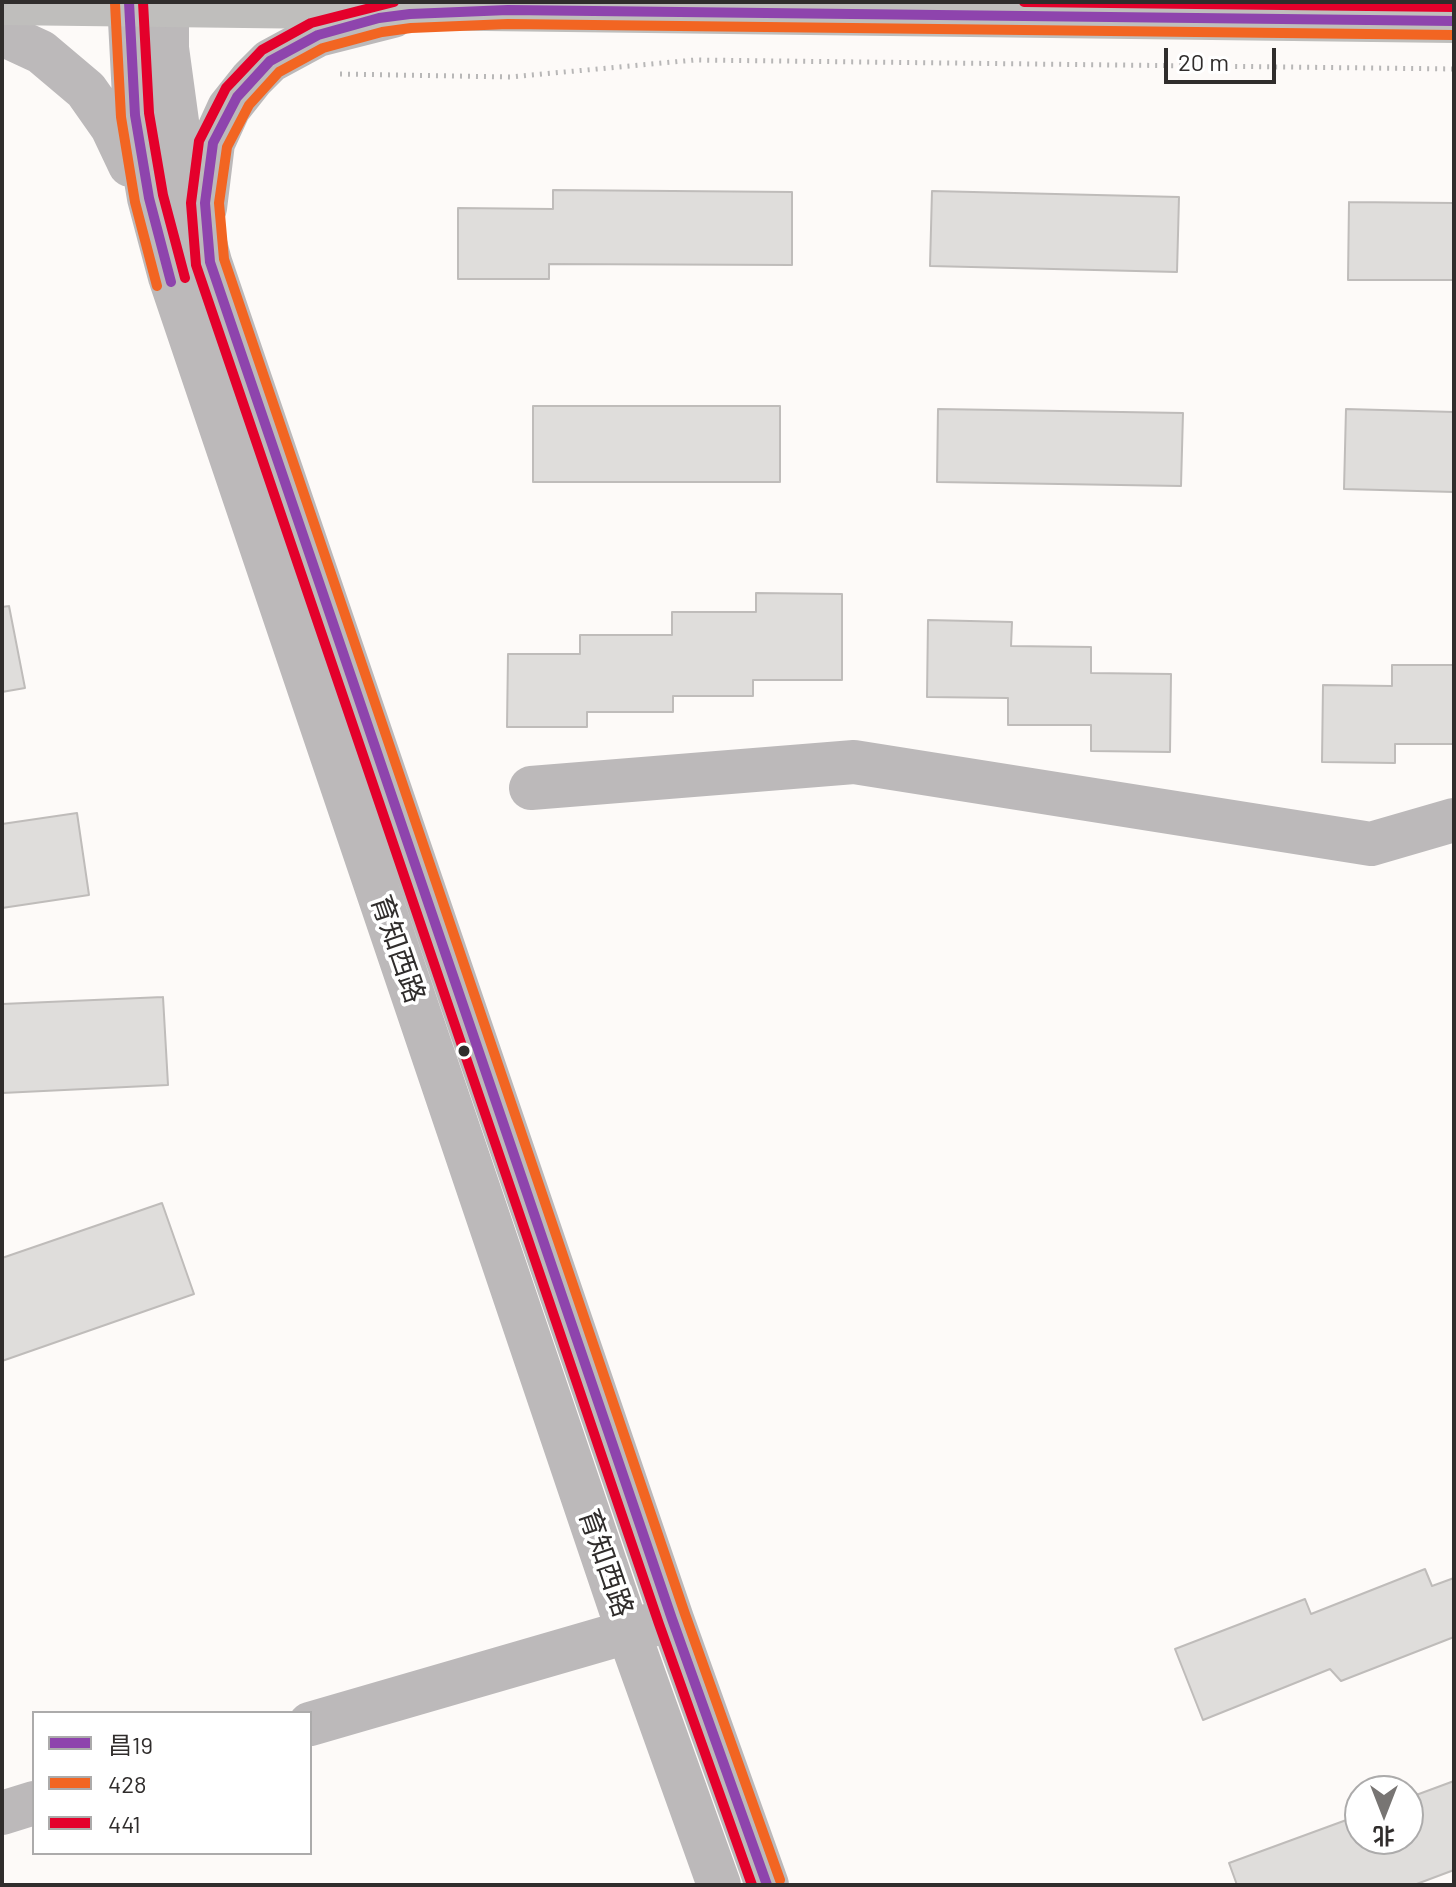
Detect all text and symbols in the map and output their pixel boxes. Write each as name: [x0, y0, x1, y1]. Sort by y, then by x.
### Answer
scale bar: [1168, 32, 1280, 82]
text: 20 m: [1178, 47, 1229, 76]
street label: 育知西路: [364, 891, 432, 1007]
unlabelled marker: [456, 1043, 472, 1059]
street label: 育知西路: [572, 1505, 640, 1621]
legend: [32, 1711, 312, 1855]
text: 昌19: [108, 1730, 153, 1759]
text: 428: [108, 1769, 147, 1798]
north arrow: [1344, 1775, 1424, 1855]
text: 441: [108, 1809, 141, 1838]
text: 北: [1373, 1824, 1395, 1850]

